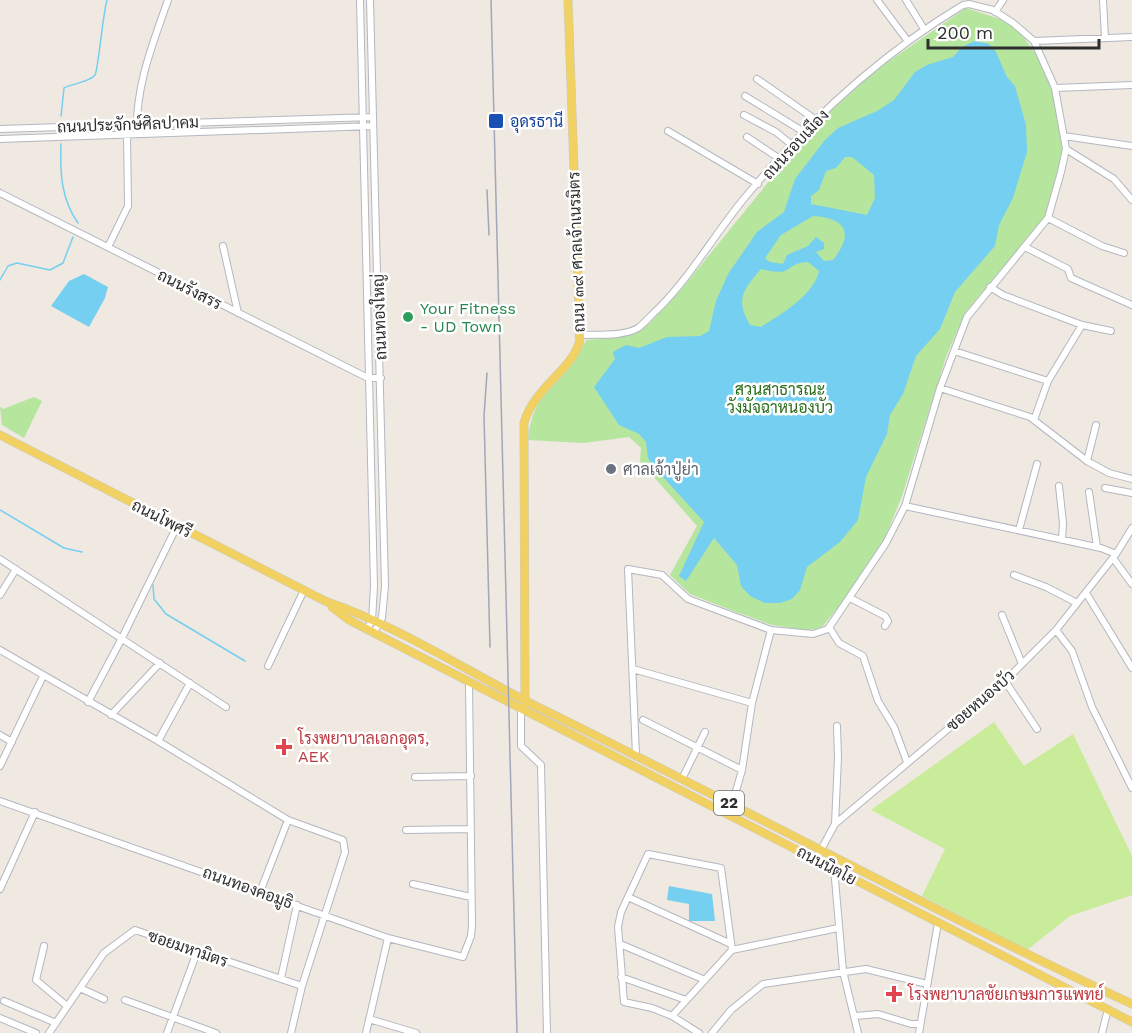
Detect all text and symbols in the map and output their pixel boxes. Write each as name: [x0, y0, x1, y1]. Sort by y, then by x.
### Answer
scale bar: [928, 12, 1099, 50]
text: 200 m: [937, 22, 993, 43]
street label: ถนนรอบเมือง: [757, 105, 833, 183]
street label: ถนนประจักษ์ศิลปาคม: [57, 110, 199, 136]
place label: อุดรธานี: [510, 110, 563, 133]
marker: อุดรธานี: [487, 112, 505, 130]
street label: ถนน ๓๙ ศาลเจ้าเนรมิตร: [563, 171, 589, 333]
street label: ถนนรังสรร: [155, 264, 226, 314]
street label: ถนนทองใหญ่: [366, 273, 391, 361]
place label: Your Fitness - UD Town: [420, 299, 516, 336]
marker: Your Fitness - UD Town: [401, 310, 415, 324]
park label: สวนสาธารณะ วังมัจฉาหนองบัว: [727, 380, 833, 417]
place label: ศาลเจ้าปู่ย่า: [623, 459, 699, 481]
marker: ศาลเจ้าปู่ย่า: [604, 462, 618, 476]
street label: ถนนโพศรี: [129, 494, 196, 542]
street label: ซอยหนองบัว: [942, 665, 1018, 735]
place label: โรงพยาบาลเอกอุดร, AEK: [297, 727, 429, 766]
marker: โรงพยาบาลเอกอุดร, AEK: [275, 738, 293, 756]
road number: 22: [714, 791, 744, 815]
street label: ถนนนิตโย: [794, 840, 861, 889]
street label: ถนนทองคอมูธิ: [200, 862, 296, 915]
street label: ซอยมหามิตร: [145, 926, 231, 971]
place label: โรงพยาบาลชัยเกษมการแพทย์: [907, 982, 1104, 1004]
marker: โรงพยาบาลชัยเกษมการแพทย์: [885, 985, 903, 1003]

